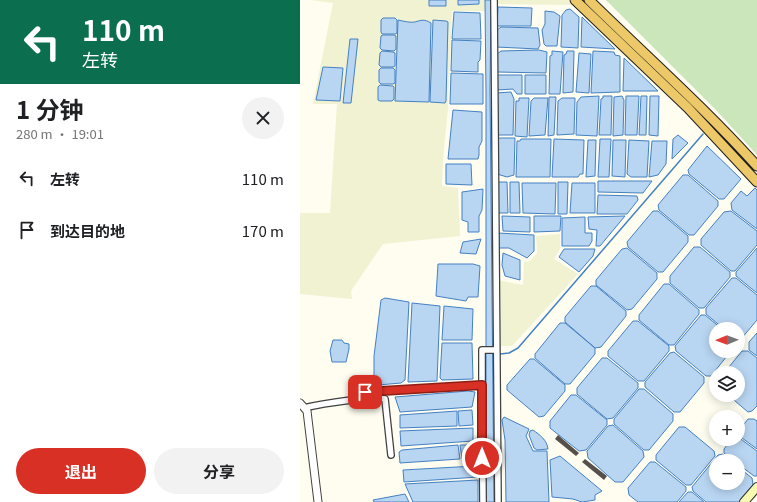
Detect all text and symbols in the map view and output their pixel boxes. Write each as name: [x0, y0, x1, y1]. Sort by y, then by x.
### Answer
text: 110 m: [82, 9, 165, 49]
icon: left: [16, 16, 68, 68]
text: 左转: [82, 46, 118, 72]
text: 1 分钟: [16, 91, 84, 126]
button: close: [242, 97, 284, 139]
text: 280 m · 19:01: [16, 124, 104, 143]
icon: left: [16, 167, 38, 189]
text: 左转: [50, 168, 80, 189]
text: 110 m: [242, 168, 284, 189]
icon: arrive: [16, 219, 38, 241]
text: 到达目的地: [50, 220, 125, 241]
text: 170 m: [242, 220, 284, 241]
north arrow: [709, 322, 745, 358]
map controls: [709, 322, 745, 490]
button: layers: [709, 366, 745, 402]
pin: [348, 375, 382, 409]
icon: arrive: [354, 381, 376, 403]
button: +: [709, 410, 745, 446]
position arrow: [461, 437, 503, 479]
button: 退出: [16, 448, 146, 494]
button: 分享: [154, 448, 284, 494]
button: −: [709, 454, 745, 490]

